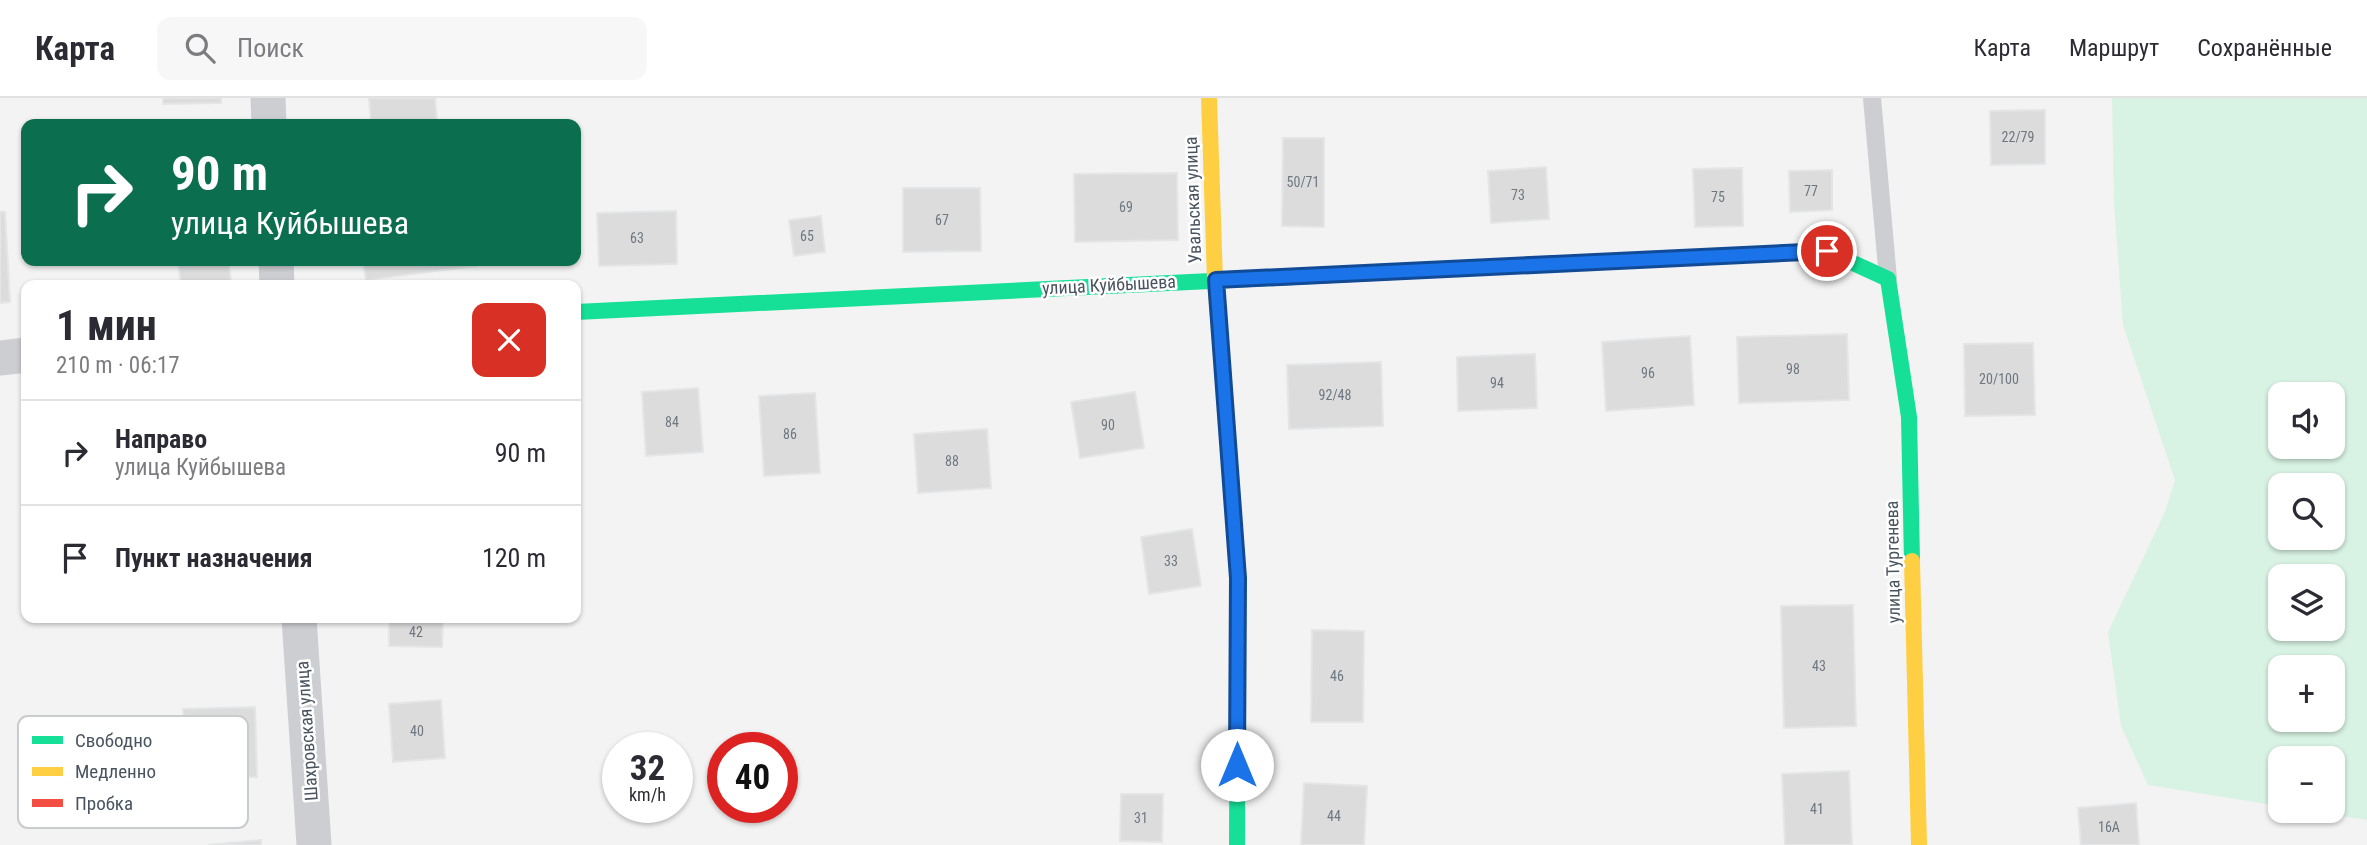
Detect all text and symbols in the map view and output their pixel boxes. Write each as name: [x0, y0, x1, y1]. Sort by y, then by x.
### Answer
search box: [157, 17, 647, 80]
text: Карта: [35, 29, 115, 68]
icon: search: [181, 29, 219, 67]
text: Поиск: [237, 33, 304, 63]
text: Карта: [1974, 34, 2031, 62]
text: Маршрут: [2069, 34, 2159, 62]
text: Сохранённые: [2197, 34, 2332, 62]
house number: 22/79: [2002, 129, 2034, 145]
street label: Увальская улица: [1180, 136, 1205, 264]
text: 90 m: [171, 145, 268, 202]
icon: right: [56, 147, 147, 238]
house number: 50/71: [1287, 174, 1319, 190]
house number: 77: [1804, 183, 1818, 199]
house number: 73: [1511, 187, 1525, 203]
house number: 75: [1711, 189, 1725, 205]
house number: 69: [1119, 199, 1133, 215]
text: улица Куйбышева: [171, 204, 409, 242]
house number: 67: [935, 212, 949, 228]
pin: [1797, 221, 1857, 281]
house number: 65: [800, 228, 814, 244]
house number: 63: [630, 230, 644, 246]
icon: arrive: [1808, 232, 1846, 270]
street label: улица Куйбышева: [1042, 271, 1176, 298]
text: 1 мин: [56, 301, 157, 350]
button: close: [472, 303, 546, 377]
text: 210 m · 06:17: [56, 352, 180, 379]
house number: 98: [1786, 361, 1800, 377]
house number: 96: [1641, 365, 1655, 381]
house number: 20/100: [1979, 371, 2019, 387]
house number: 94: [1490, 375, 1504, 391]
map controls: [2268, 382, 2345, 823]
button: sound: [2268, 382, 2345, 459]
house number: 92/48: [1319, 387, 1352, 403]
house number: 84: [665, 414, 679, 430]
house number: 90: [1101, 417, 1115, 433]
text: Направо: [115, 424, 207, 454]
house number: 86: [783, 426, 797, 442]
icon: right: [56, 434, 94, 472]
text: 90 m: [495, 438, 546, 468]
house number: 88: [945, 453, 959, 469]
text: улица Куйбышева: [115, 454, 286, 481]
button: search: [2268, 473, 2345, 550]
street label: улица Тургенева: [1881, 500, 1904, 624]
icon: arrive: [56, 539, 94, 577]
text: Пункт назначения: [115, 543, 313, 573]
text: 120 m: [482, 543, 546, 573]
house number: 33: [1164, 553, 1178, 569]
button: layers: [2268, 564, 2345, 641]
house number: 42: [409, 624, 423, 640]
button: +: [2268, 655, 2345, 732]
house number: 43: [1812, 658, 1826, 674]
street label: Шахровская улица: [291, 660, 322, 802]
house number: 46: [1330, 668, 1344, 684]
legend: [18, 716, 248, 828]
house number: 40: [410, 723, 424, 739]
position arrow: [1200, 728, 1274, 802]
text: Свободно: [75, 729, 152, 752]
speed limit sign: 40: [707, 732, 798, 823]
button: −: [2268, 746, 2345, 823]
text: 32: [630, 748, 665, 789]
text: Медленно: [75, 760, 156, 783]
text: km/h: [629, 784, 666, 805]
text: Пробка: [75, 792, 133, 815]
house number: 41: [1810, 801, 1824, 817]
house number: 44: [1327, 808, 1341, 824]
house number: 31: [1134, 810, 1148, 826]
house number: 16А: [2098, 819, 2120, 835]

